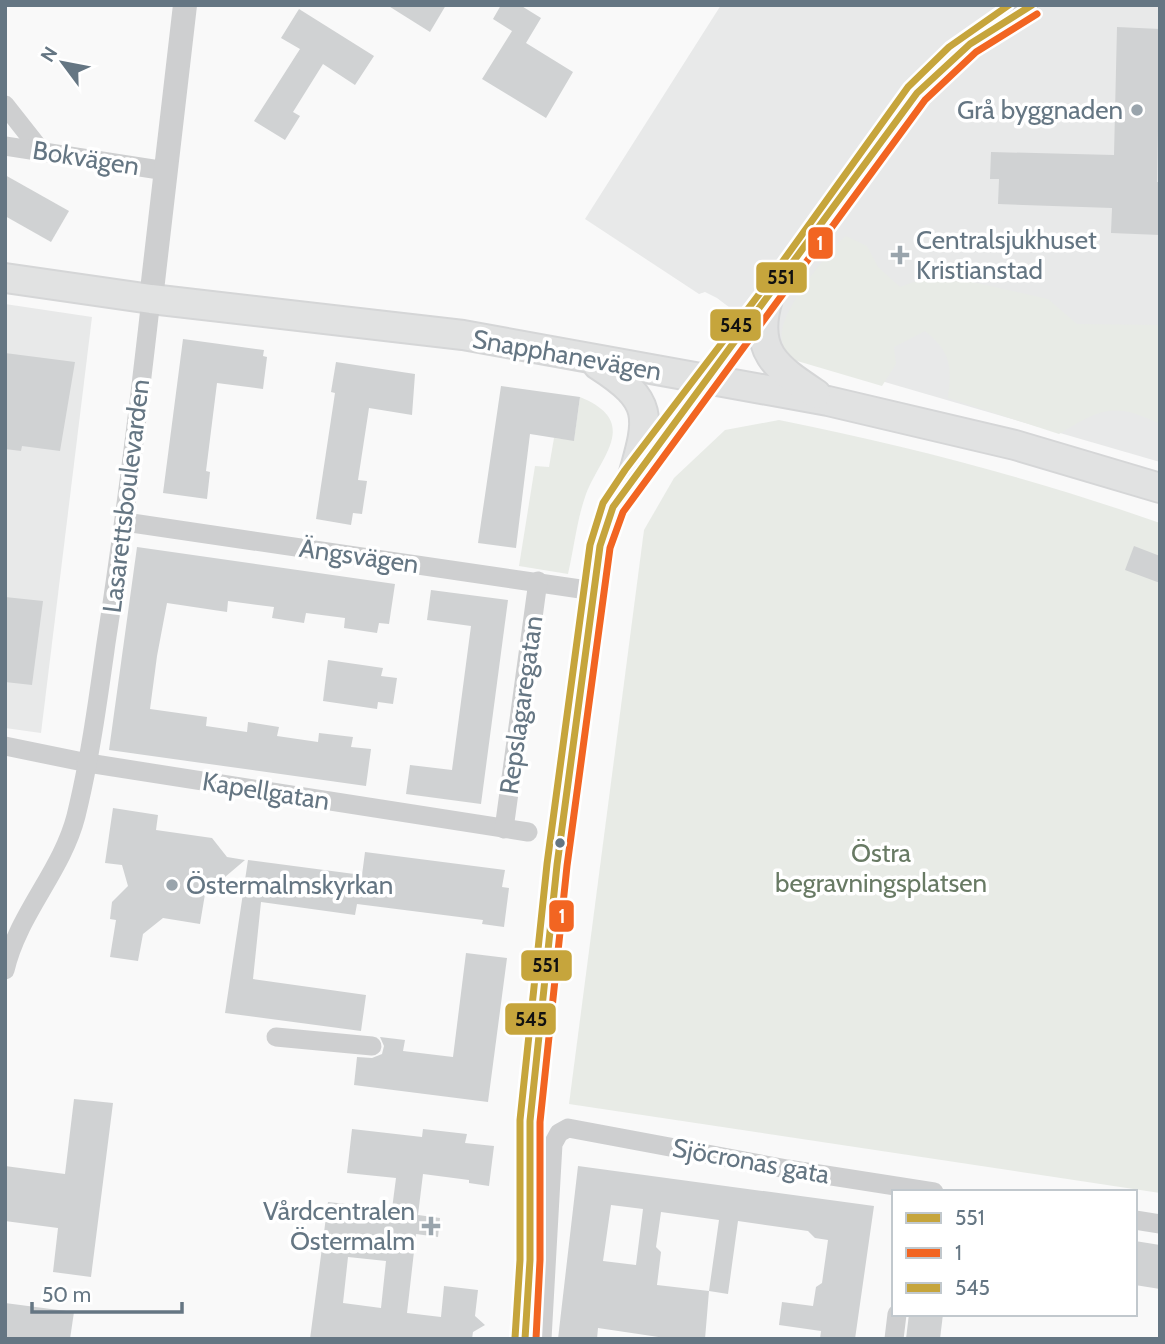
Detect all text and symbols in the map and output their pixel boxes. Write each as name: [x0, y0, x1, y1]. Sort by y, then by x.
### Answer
north arrow: [28, 28, 98, 98]
text: N: [36, 42, 62, 66]
place label: Grå byggnaden: [957, 94, 1123, 126]
marker: Grå byggnaden: [1129, 102, 1145, 118]
street label: Bokvägen: [30, 134, 142, 182]
place label: Centralsjukhuset Kristianstad: [916, 224, 1097, 286]
line badge: 1: [807, 226, 834, 260]
text: 1: [816, 232, 824, 255]
marker: Centralsjukhuset Kristianstad: [890, 245, 910, 265]
line badge: 551: [755, 261, 808, 294]
text: 551: [767, 266, 795, 289]
line badge: 545: [709, 308, 762, 342]
text: 545: [720, 314, 752, 337]
street label: Snapphanevägen: [470, 323, 664, 387]
street label: Lasarettsboulevarden: [96, 377, 156, 615]
street label: Ängsvägen: [297, 532, 421, 580]
street label: Repslagaregatan: [493, 614, 549, 796]
street label: Kapellgatan: [200, 765, 332, 817]
unlabelled marker: [553, 836, 567, 850]
park label: Östra begravningsplatsen: [775, 837, 987, 899]
place label: Östermalmskyrkan: [186, 869, 393, 901]
marker: Östermalmskyrkan: [164, 877, 180, 893]
line badge: 1: [548, 899, 575, 933]
text: 1: [558, 905, 566, 928]
line badge: 551: [520, 949, 573, 982]
text: 551: [532, 954, 560, 977]
line badge: 545: [504, 1002, 557, 1036]
text: 545: [515, 1008, 547, 1031]
street label: Sjöcronas gata: [670, 1131, 833, 1191]
legend: [892, 1190, 1137, 1316]
place label: Vårdcentralen Östermalm: [263, 1195, 415, 1257]
text: 551: [955, 1205, 985, 1230]
marker: Vårdcentralen Östermalm: [421, 1216, 441, 1236]
text: 1: [955, 1240, 962, 1265]
scale bar: [32, 1270, 182, 1314]
text: 545: [955, 1275, 990, 1300]
text: 50 m: [42, 1282, 91, 1307]

